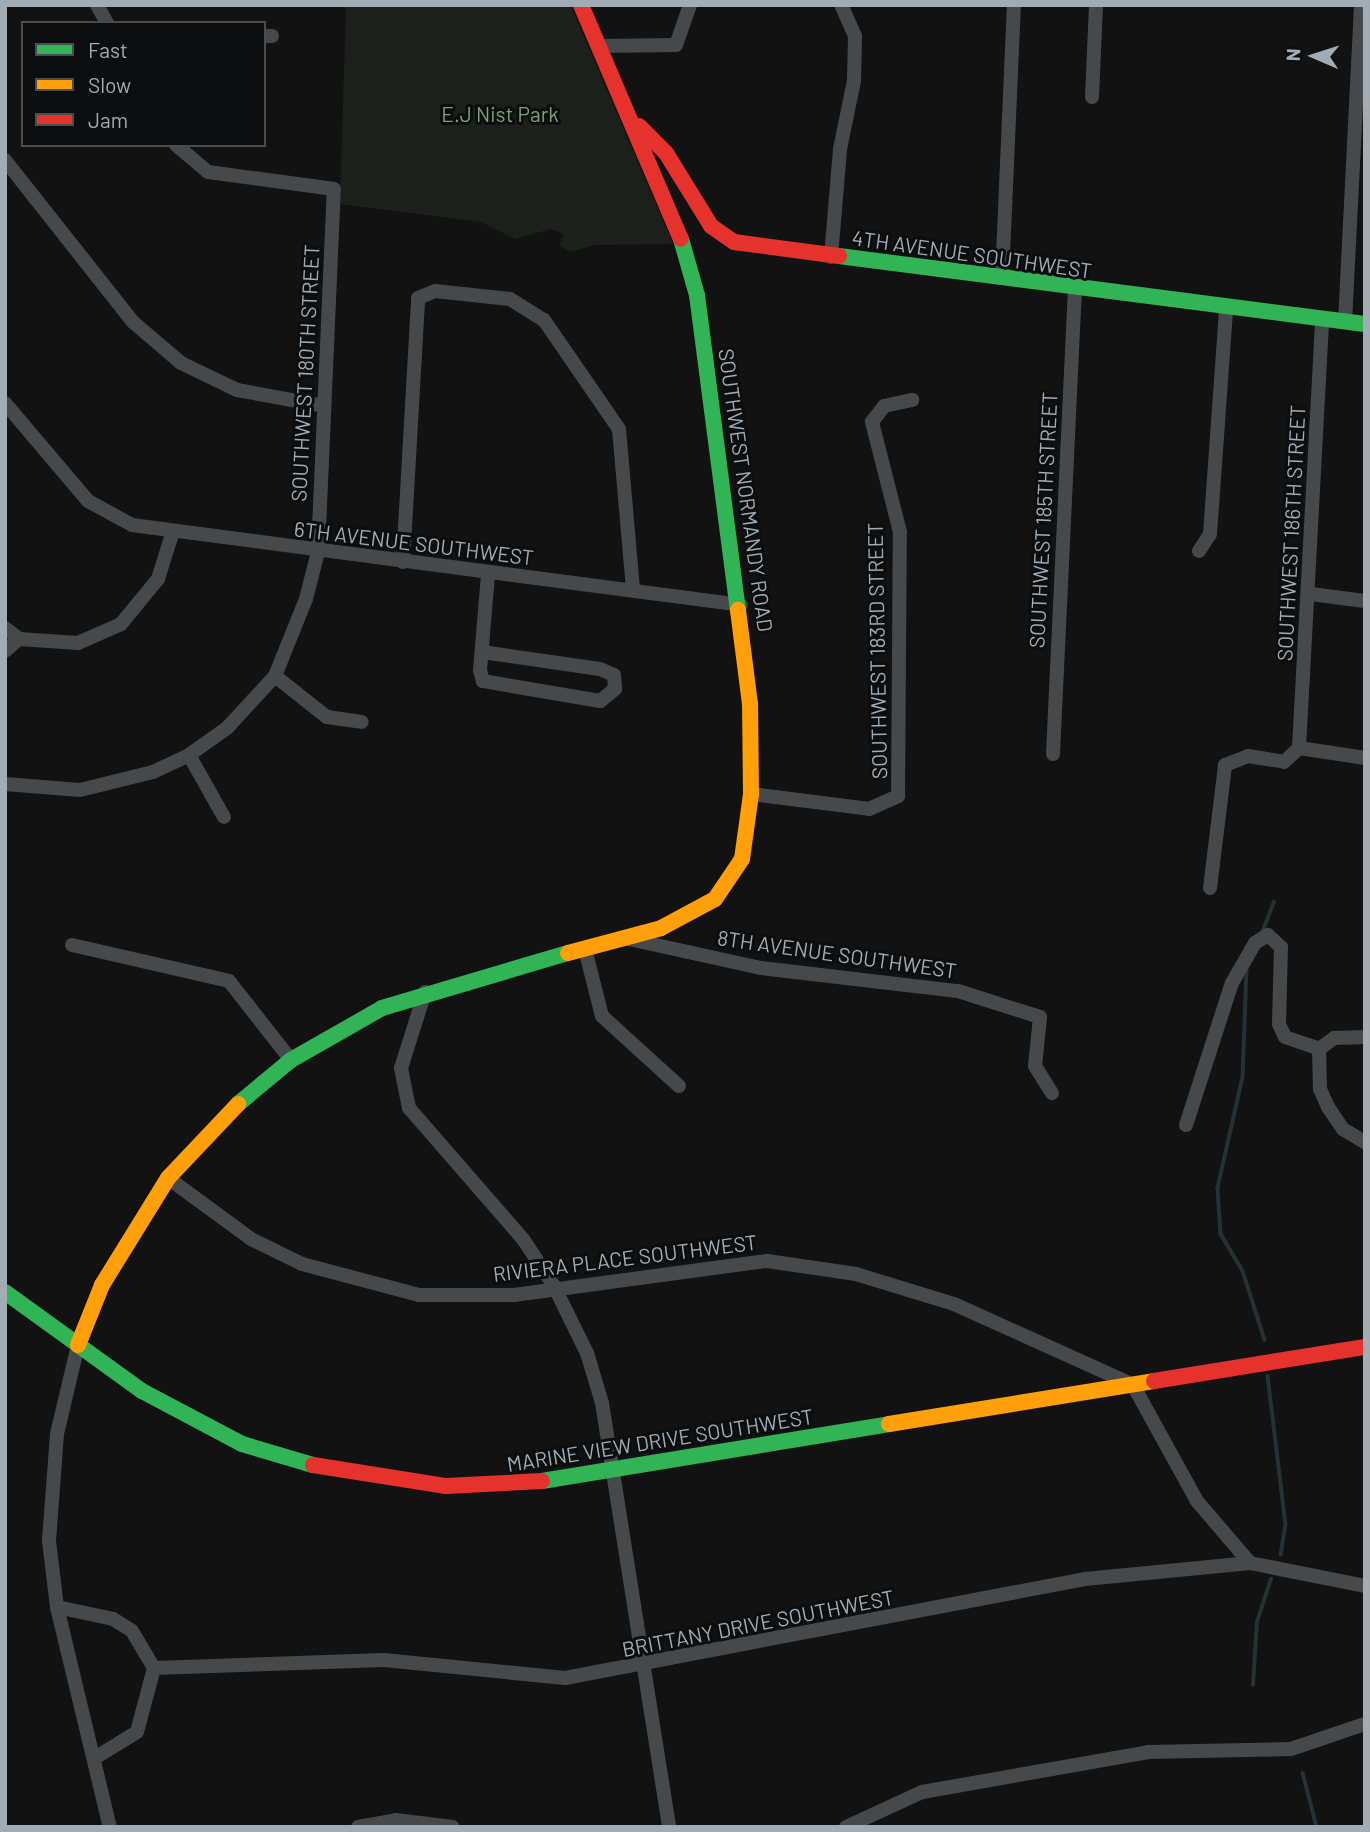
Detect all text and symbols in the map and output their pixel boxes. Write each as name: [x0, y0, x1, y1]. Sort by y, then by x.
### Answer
legend: [21, 21, 266, 147]
north arrow: [1279, 21, 1349, 91]
text: Fast: [88, 37, 128, 62]
text: N: [1281, 48, 1304, 62]
text: Slow: [88, 72, 131, 97]
park label: E.J Nist Park: [441, 101, 559, 127]
text: Jam: [88, 107, 128, 132]
street label: 4TH AVENUE SOUTHWEST: [850, 225, 1094, 283]
street label: SOUTHWEST 180TH STREET: [286, 244, 324, 502]
street label: SOUTHWEST NORMANDY ROAD: [714, 347, 778, 633]
street label: SOUTHWEST 185TH STREET: [1024, 391, 1062, 649]
street label: SOUTHWEST 186TH STREET: [1272, 404, 1310, 662]
street label: 6TH AVENUE SOUTHWEST: [293, 516, 535, 570]
street label: SOUTHWEST 183RD STREET: [862, 523, 892, 779]
street label: 8TH AVENUE SOUTHWEST: [716, 925, 958, 983]
street label: RIVIERA PLACE SOUTHWEST: [491, 1229, 759, 1287]
street label: MARINE VIEW DRIVE SOUTHWEST: [505, 1403, 815, 1477]
street label: BRITTANY DRIVE SOUTHWEST: [620, 1584, 896, 1662]

